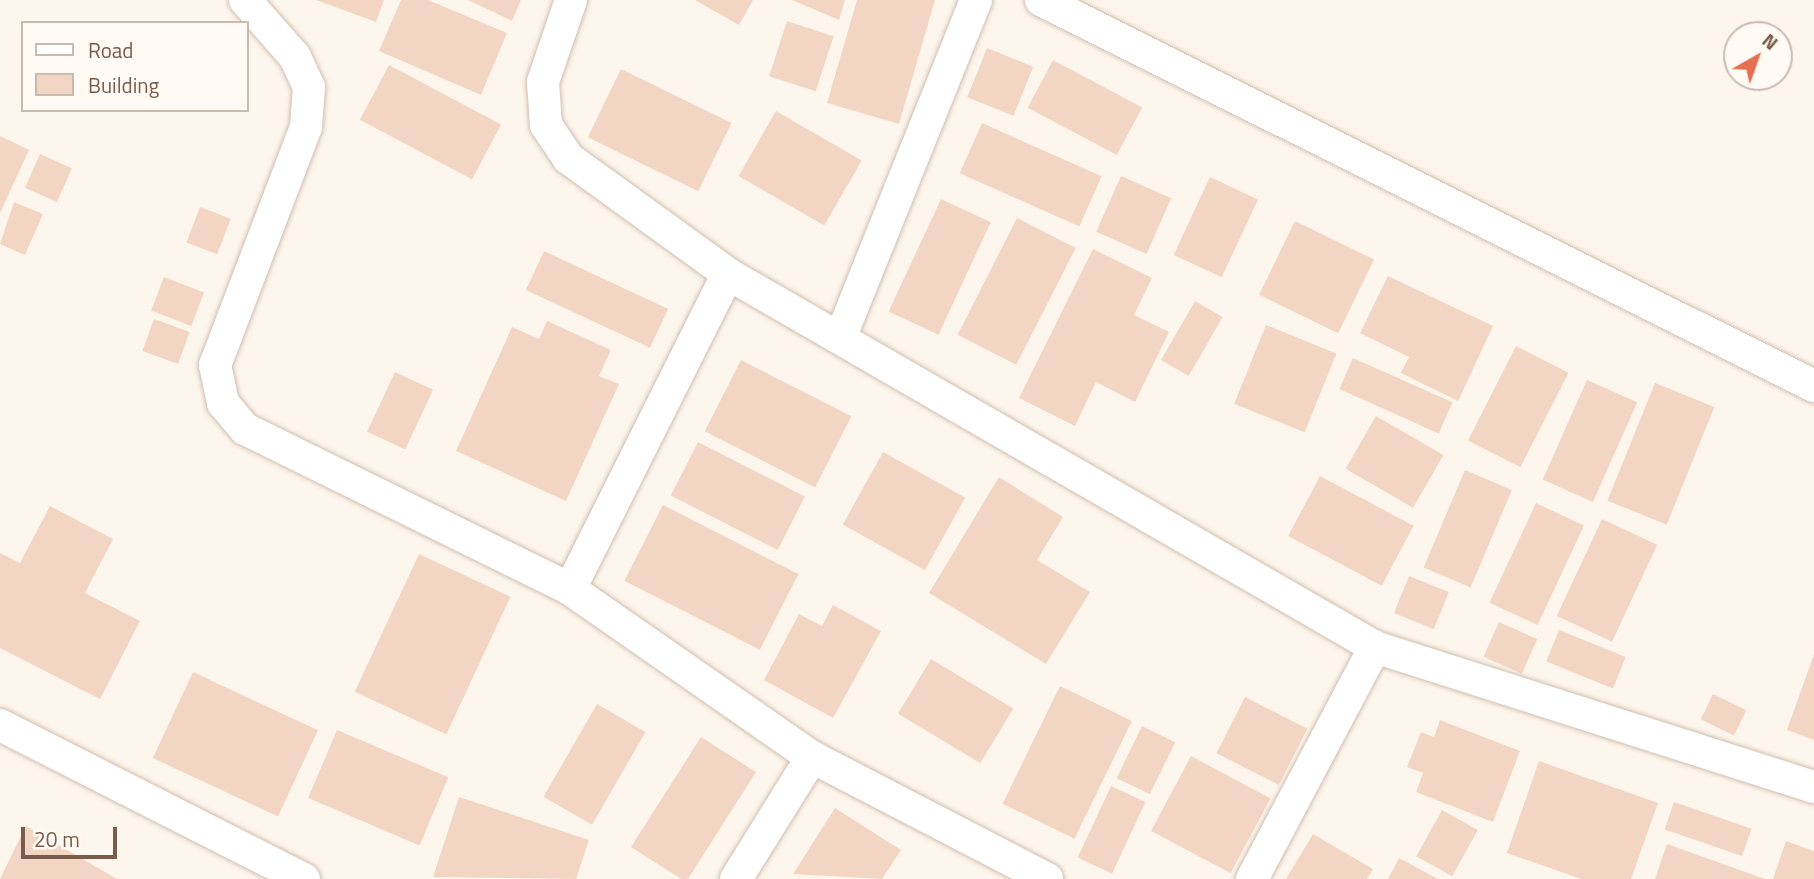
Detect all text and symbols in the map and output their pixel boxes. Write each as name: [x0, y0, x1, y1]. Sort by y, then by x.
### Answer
legend: [21, 21, 248, 112]
north arrow: [1723, 21, 1793, 91]
text: N: [1756, 26, 1785, 56]
text: Road: [88, 34, 133, 66]
text: Building: [88, 69, 159, 101]
scale bar: [24, 812, 121, 856]
text: 20 m: [34, 823, 80, 855]

